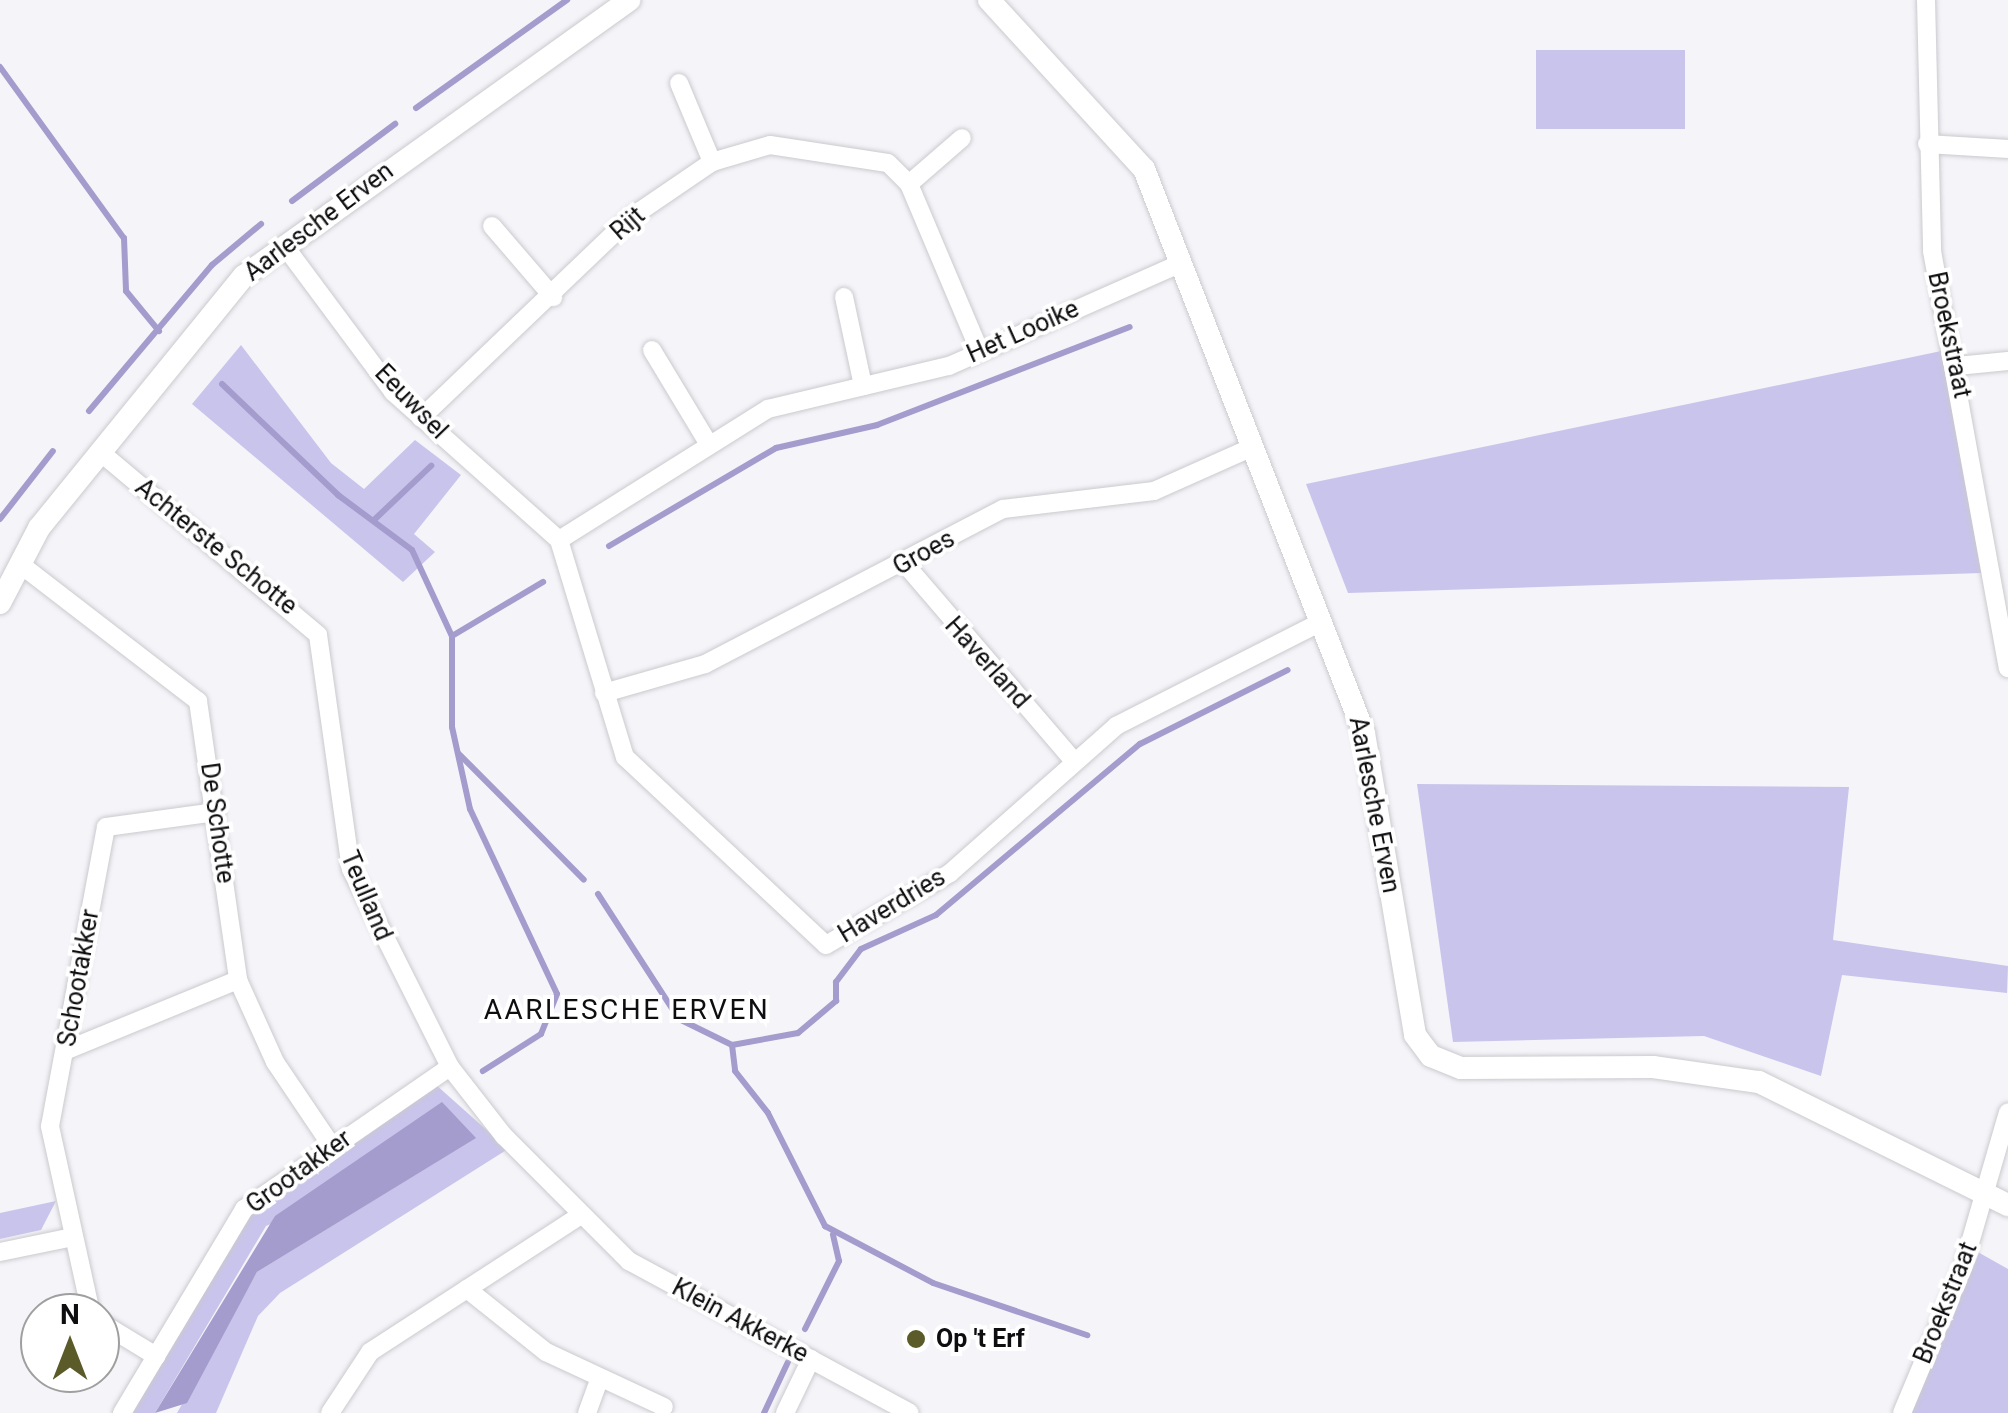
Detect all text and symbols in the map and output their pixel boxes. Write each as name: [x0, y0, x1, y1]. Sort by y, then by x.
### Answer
street label: Aarlesche Erven: [239, 156, 399, 288]
street label: Rijt: [605, 201, 651, 247]
street label: Broekstraat: [1921, 269, 1977, 401]
street label: Het Looike: [962, 294, 1084, 370]
street label: Eeuwsel: [368, 358, 454, 446]
street label: Achterste Schotte: [129, 473, 303, 621]
street label: Groes: [888, 524, 960, 582]
street label: Haverland: [938, 611, 1036, 715]
street label: Aarlesche Erven: [1342, 714, 1406, 896]
street label: De Schotte: [194, 761, 240, 885]
street label: Teulland: [334, 847, 398, 945]
street label: Haverdries: [833, 862, 951, 950]
street label: Schootakker: [52, 907, 106, 1049]
district label: AARLESCHE ERVEN: [484, 993, 770, 1027]
street label: Grootakker: [241, 1124, 357, 1220]
street label: Broekstraat: [1908, 1238, 1984, 1368]
street label: Klein Akkerke: [667, 1273, 813, 1369]
north arrow: [20, 1293, 120, 1393]
text: N: [60, 1298, 80, 1331]
place label: Op 't Erf: [936, 1324, 1025, 1354]
marker: Op 't Erf: [905, 1328, 927, 1350]

